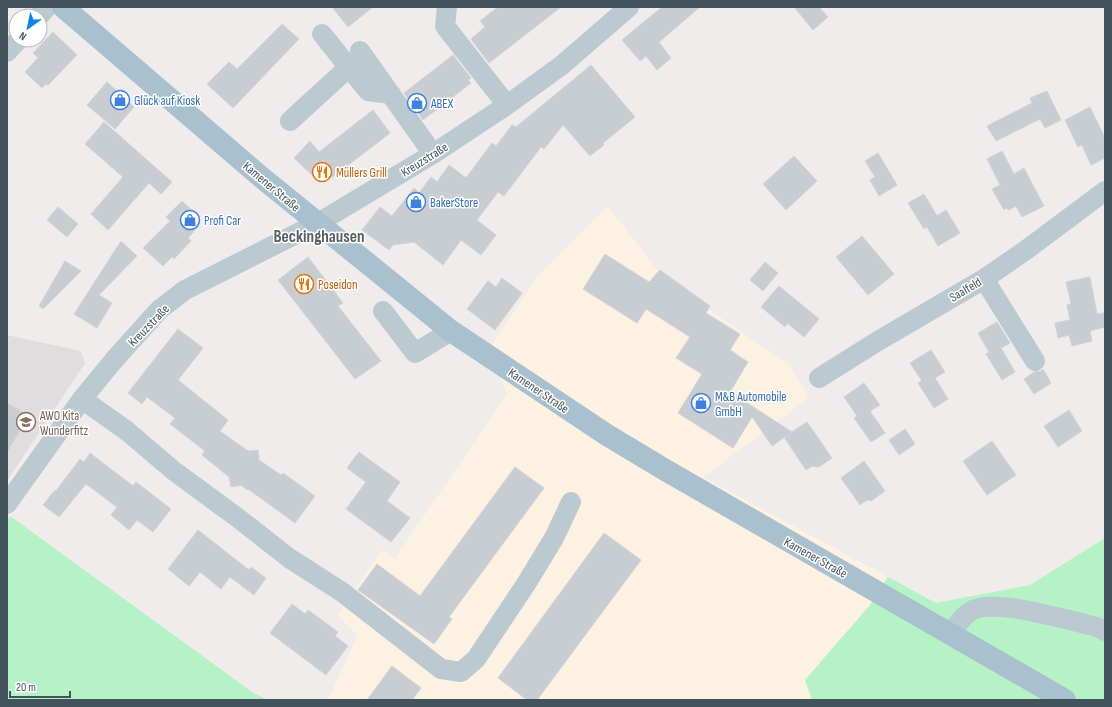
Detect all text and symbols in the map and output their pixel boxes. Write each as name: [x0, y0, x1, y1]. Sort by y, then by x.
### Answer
north arrow: [8, 8, 48, 48]
text: N: [17, 29, 29, 43]
shop icon: Glück auf Kiosk: [109, 89, 131, 111]
shop icon: ABEX: [406, 92, 428, 114]
place label: Glück auf Kiosk: [134, 93, 200, 109]
place label: ABEX: [430, 96, 454, 112]
street label: Kreuzstraße: [398, 139, 451, 181]
street label: Kamener Straße: [240, 158, 303, 215]
restaurant icon: Müllers Grill: [311, 161, 333, 183]
place label: Müllers Grill: [336, 165, 387, 181]
shop icon: BakerStore: [405, 191, 427, 213]
place label: BakerStore: [430, 195, 478, 211]
shop icon: Profi Car: [179, 209, 201, 231]
place label: Profi Car: [204, 213, 241, 229]
district label: Beckinghausen: [273, 227, 365, 247]
restaurant icon: Poseidon: [293, 273, 315, 295]
street label: Saalfeld: [947, 274, 984, 306]
place label: Poseidon: [318, 277, 358, 293]
street label: Kreuzstraße: [125, 301, 173, 350]
street label: Kamener Straße: [505, 365, 572, 417]
place label: M&B Automobile GmbH: [715, 389, 787, 420]
shop icon: M&B Automobile GmbH: [690, 392, 712, 414]
place label: AWO Kita Wunderfitz: [39, 408, 89, 439]
school or university icon: AWO Kita Wunderfitz: [15, 411, 37, 433]
street label: Kamener Straße: [781, 534, 850, 582]
scale bar: [10, 673, 70, 699]
text: 20 m: [16, 680, 36, 695]

